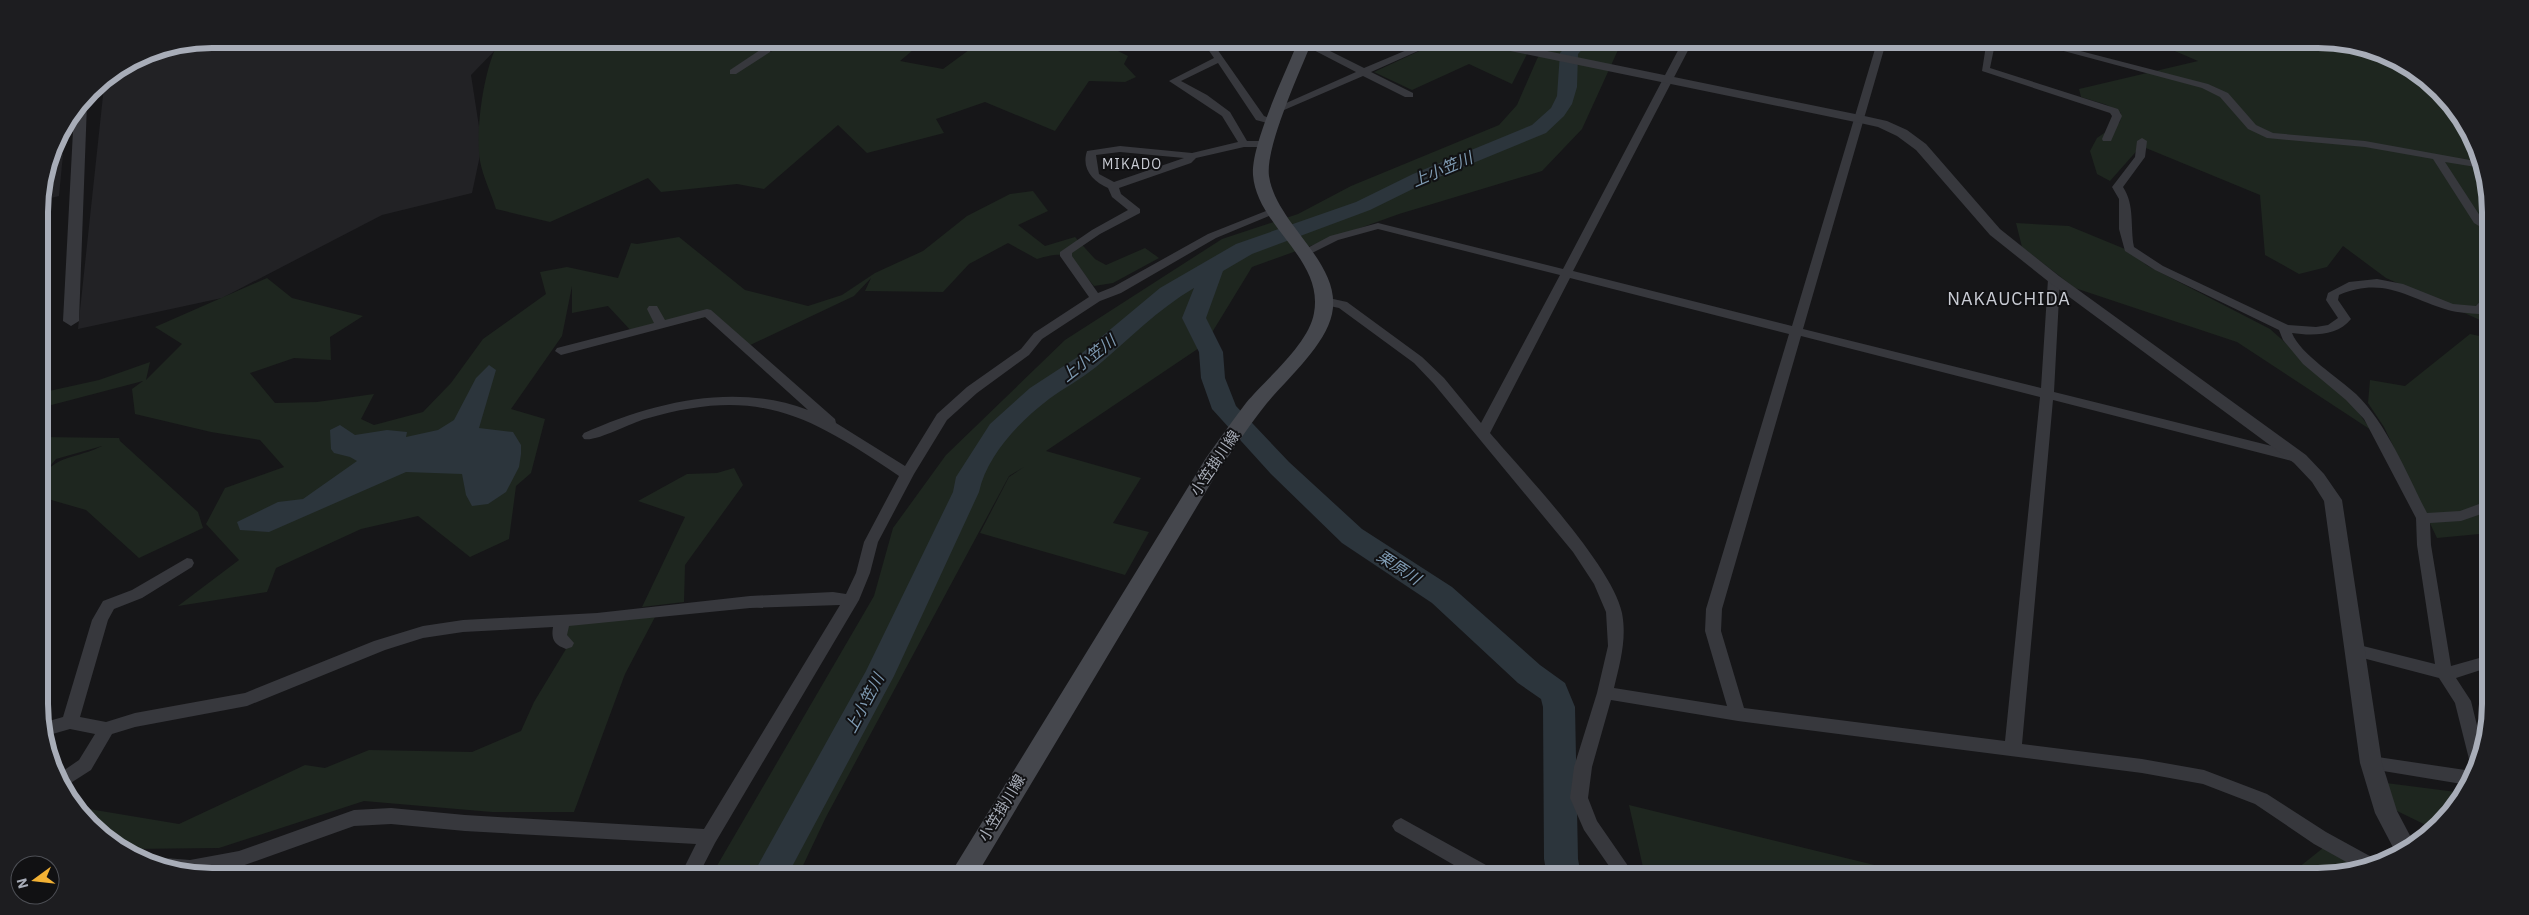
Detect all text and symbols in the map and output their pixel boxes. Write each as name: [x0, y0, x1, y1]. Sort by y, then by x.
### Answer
water label: 上小笠川: [1409, 147, 1477, 191]
district label: MIKADO: [1102, 155, 1162, 173]
district label: NAKAUCHIDA: [1947, 287, 2071, 310]
water label: 上小笠川: [1057, 329, 1121, 386]
street label: 小笠掛川線: [1186, 426, 1243, 499]
water label: 栗原川: [1373, 546, 1426, 590]
water label: 上小笠川: [840, 668, 889, 736]
street label: 小笠掛川線: [974, 771, 1029, 845]
north arrow: [10, 855, 60, 905]
text: N: [12, 876, 32, 891]

